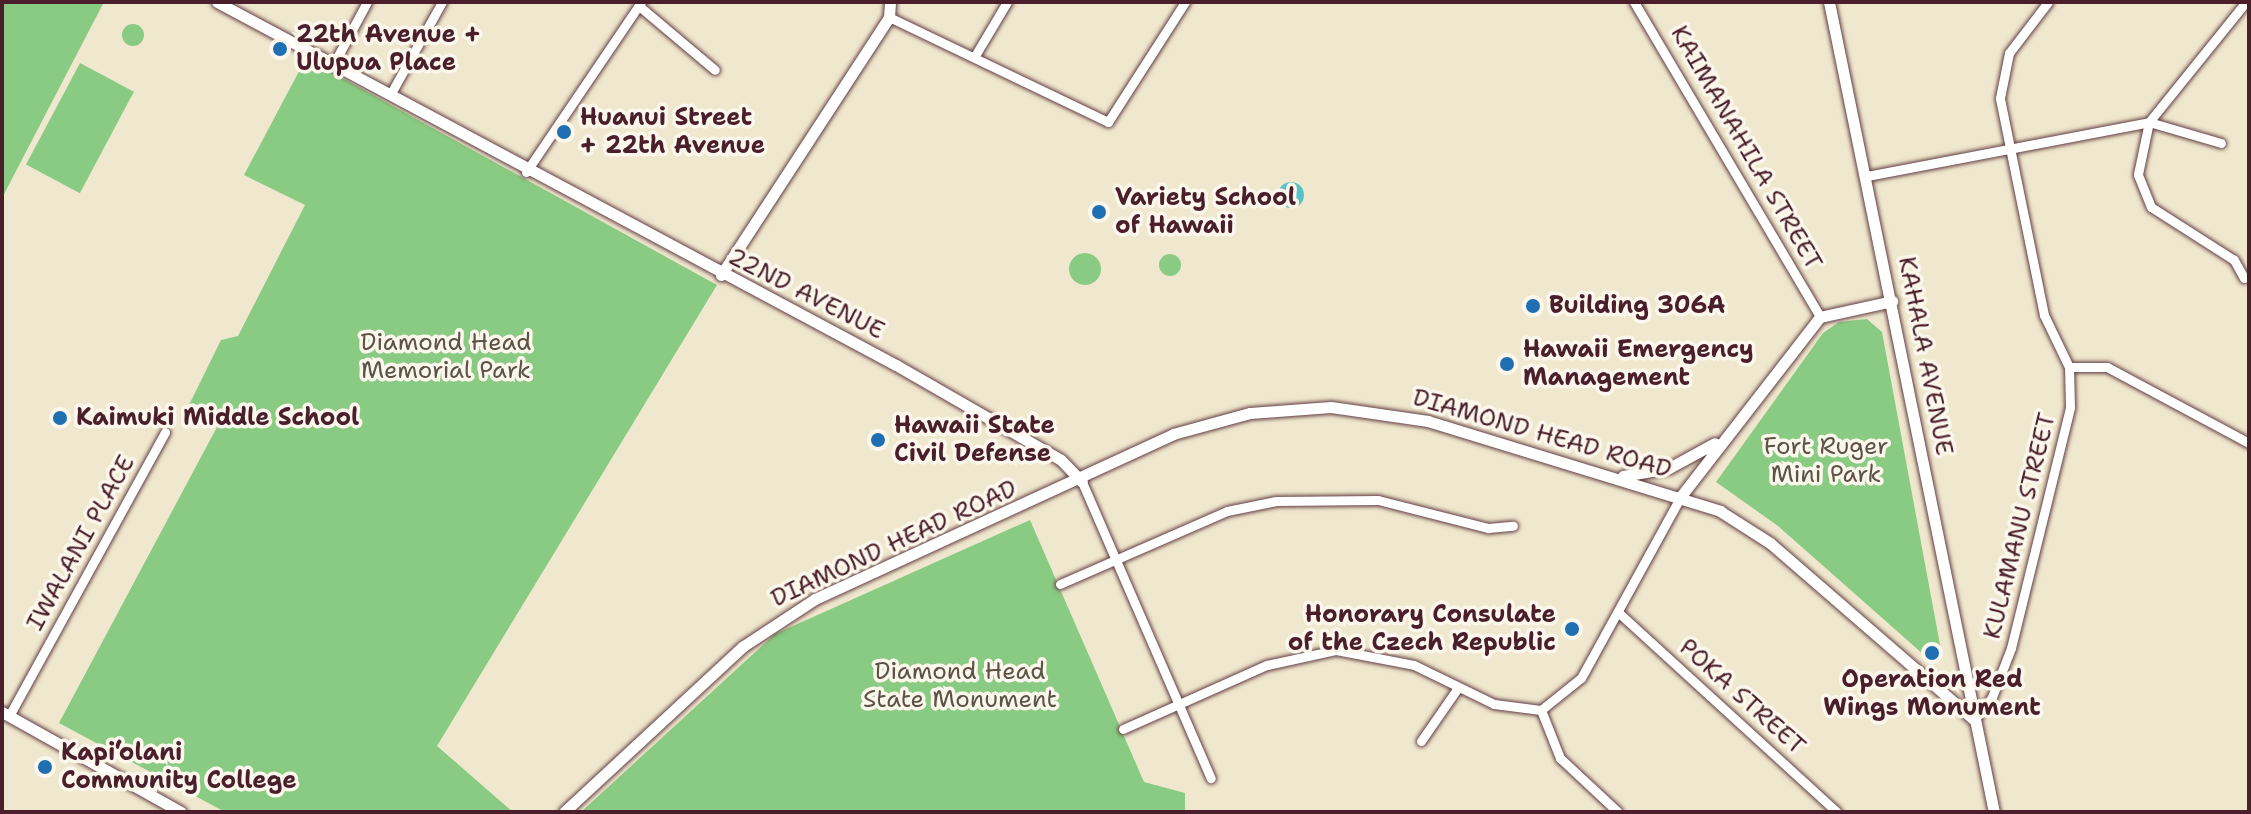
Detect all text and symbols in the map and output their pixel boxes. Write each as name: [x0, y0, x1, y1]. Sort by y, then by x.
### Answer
place label: 22th Avenue + Ulupua Place: [296, 21, 481, 77]
street label: KAIMANAHILA STREET: [1664, 21, 1828, 275]
marker: 22th Avenue + Ulupua Place: [271, 40, 289, 58]
place label: Huanui Street + 22th Avenue: [580, 104, 765, 160]
marker: Huanui Street + 22th Avenue: [555, 123, 573, 141]
place label: Variety School of Hawaii: [1115, 184, 1296, 240]
marker: Variety School of Hawaii: [1090, 203, 1108, 221]
street label: 22ND AVENUE: [723, 242, 889, 346]
street label: KAHALA AVENUE: [1892, 254, 1958, 458]
place label: Building 306A: [1549, 292, 1726, 320]
marker: Building 306A: [1524, 297, 1542, 315]
park label: Diamond Head Memorial Park: [361, 329, 531, 385]
place label: Hawaii Emergency Management: [1523, 336, 1754, 392]
marker: Hawaii Emergency Management: [1498, 355, 1516, 373]
street label: DIAMOND HEAD ROAD: [1409, 383, 1675, 485]
place label: Kaimuki Middle School: [76, 404, 359, 432]
marker: Kaimuki Middle School: [51, 409, 69, 427]
street label: KULAMANU STREET: [1978, 410, 2062, 642]
place label: Hawaii State Civil Defense: [894, 412, 1055, 468]
marker: Hawaii State Civil Defense: [869, 431, 887, 449]
park label: Fort Ruger Mini Park: [1764, 433, 1888, 489]
street label: IWALANI PLACE: [21, 450, 141, 636]
street label: DIAMOND HEAD ROAD: [767, 474, 1021, 614]
place label: Honorary Consulate of the Czech Republic: [1288, 601, 1556, 657]
marker: Honorary Consulate of the Czech Republic: [1563, 620, 1581, 638]
street label: POKA STREET: [1673, 633, 1811, 761]
marker: Operation Red Wings Monument: [1923, 644, 1941, 662]
park label: Diamond Head State Monument: [863, 658, 1057, 714]
place label: Operation Red Wings Monument: [1823, 666, 2041, 722]
place label: Kapi‘olani Community College: [61, 739, 297, 795]
marker: Kapi‘olani Community College: [36, 758, 54, 776]

